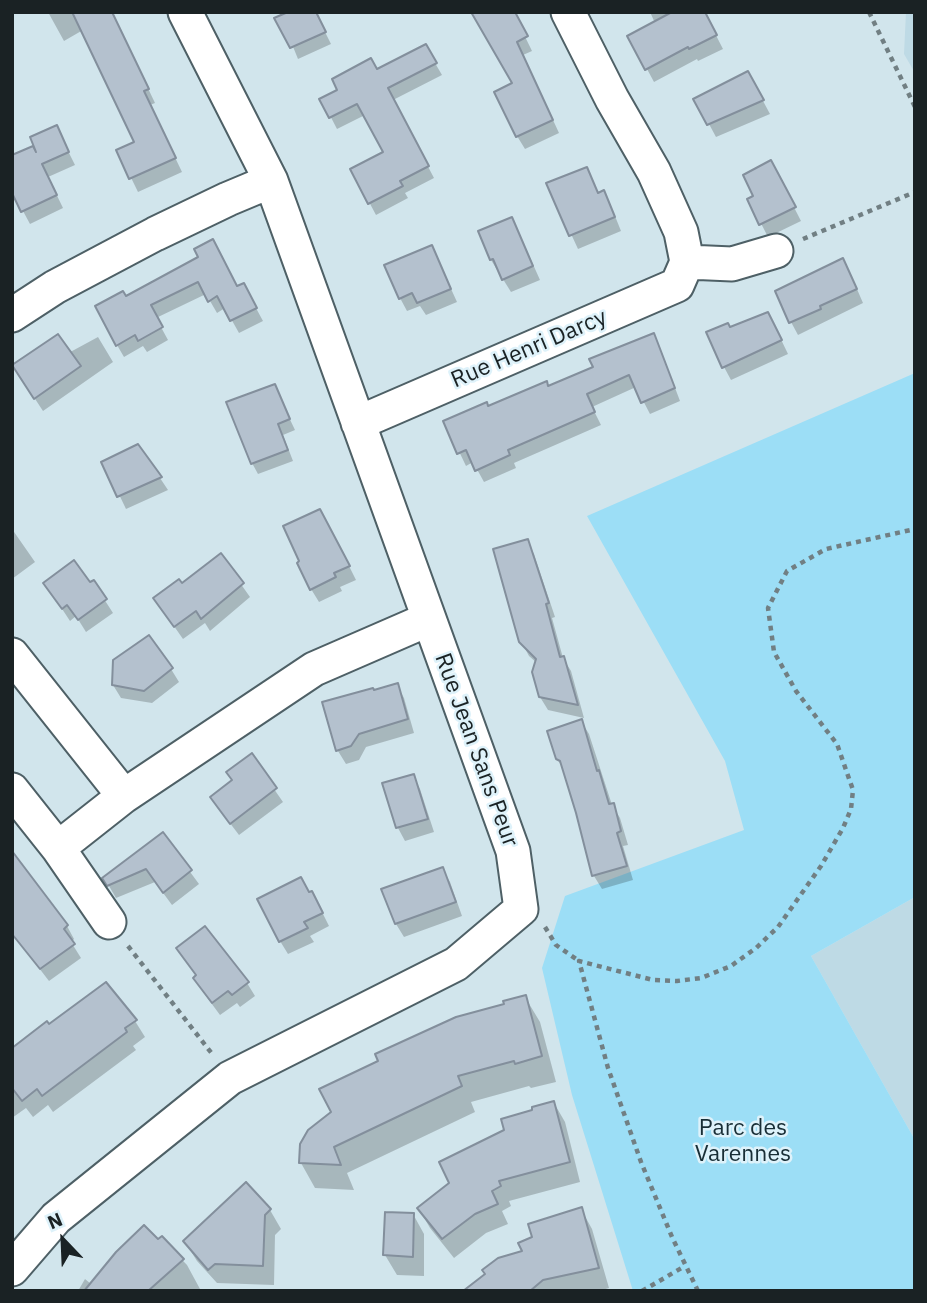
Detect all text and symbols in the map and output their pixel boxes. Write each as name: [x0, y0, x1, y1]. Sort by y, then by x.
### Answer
street label: Rue Henri Darcy: [447, 304, 611, 394]
street label: Rue Jean Sans Peur: [428, 649, 524, 851]
park label: Parc des Varennes: [695, 1114, 791, 1168]
north arrow: [28, 1205, 98, 1275]
text: N: [44, 1207, 66, 1234]

